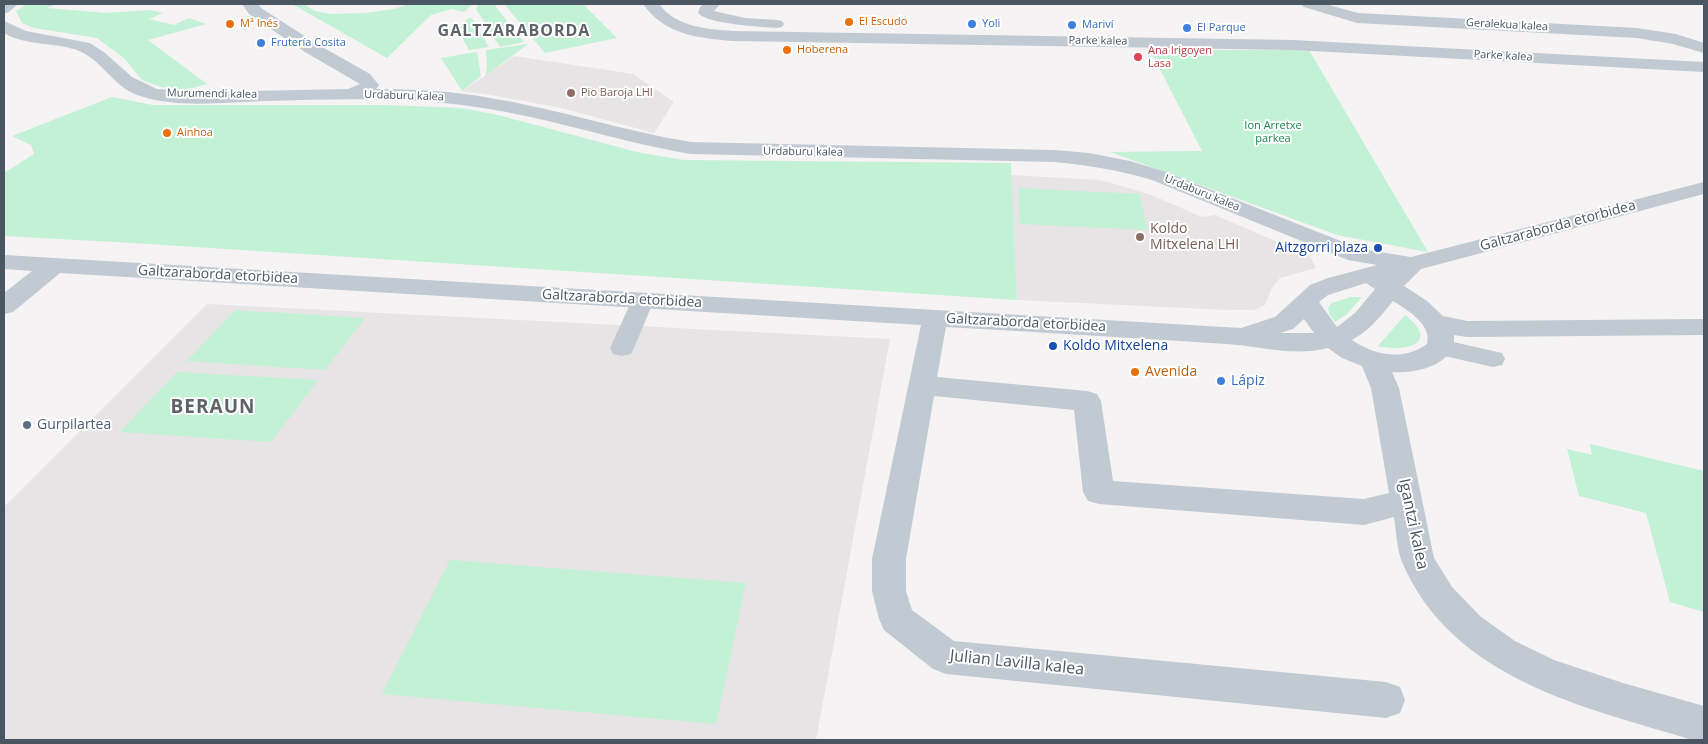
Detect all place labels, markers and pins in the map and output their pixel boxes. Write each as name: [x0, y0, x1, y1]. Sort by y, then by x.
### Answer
place label: El Escudo: [859, 15, 907, 29]
marker: El Escudo: [843, 16, 855, 28]
place label: Mª Inés: [240, 17, 278, 31]
place label: Yoli: [982, 17, 1000, 31]
marker: Mª Inés: [224, 18, 236, 30]
marker: Yoli: [966, 18, 978, 30]
place label: Mariví: [1082, 18, 1114, 32]
marker: Mariví: [1066, 19, 1078, 31]
place label: El Parque: [1197, 21, 1246, 35]
marker: El Parque: [1181, 22, 1193, 34]
place label: Frutería Cosita: [271, 36, 346, 50]
marker: Frutería Cosita: [255, 37, 267, 49]
place label: Hoberena: [797, 43, 848, 57]
marker: Hoberena: [781, 44, 793, 56]
place label: Ana Irigoyen Lasa: [1148, 44, 1212, 70]
marker: Ana Irigoyen Lasa: [1132, 51, 1144, 63]
place label: Pio Baroja LHI: [581, 86, 653, 100]
marker: Pio Baroja LHI: [565, 87, 577, 99]
place label: Ainhoa: [177, 126, 213, 140]
marker: Ainhoa: [161, 127, 173, 139]
place label: Koldo Mitxelena LHI: [1150, 221, 1239, 253]
marker: Koldo Mitxelena LHI: [1134, 231, 1146, 243]
place label: Aitzgorri plaza: [1275, 240, 1368, 256]
marker: Aitzgorri plaza: [1372, 242, 1384, 254]
place label: Koldo Mitxelena: [1063, 338, 1168, 354]
marker: Koldo Mitxelena: [1047, 340, 1059, 352]
place label: Avenida: [1145, 364, 1197, 380]
marker: Avenida: [1129, 366, 1141, 378]
place label: Lápiz: [1231, 373, 1265, 389]
marker: Lápiz: [1215, 375, 1227, 387]
place label: Gurpilartea: [37, 417, 111, 433]
marker: Gurpilartea: [21, 419, 33, 431]

